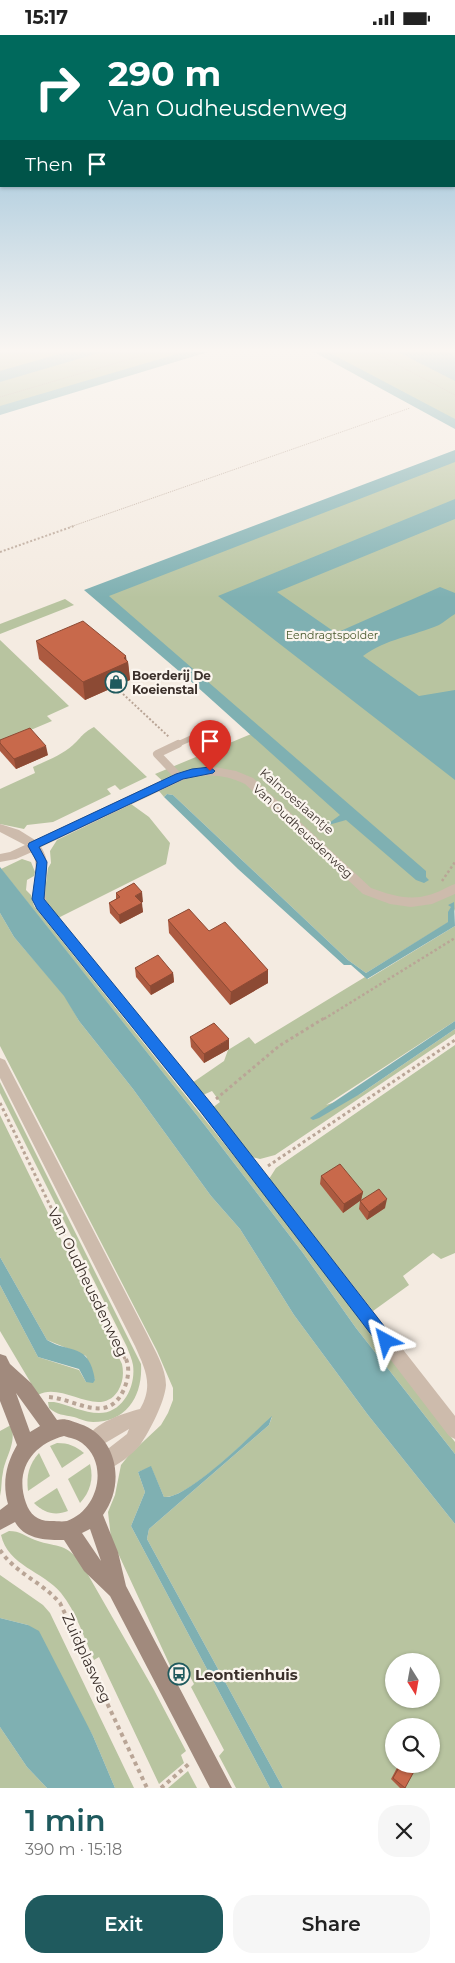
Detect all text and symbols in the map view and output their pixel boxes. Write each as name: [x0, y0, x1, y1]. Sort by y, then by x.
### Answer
text: 15:17: [25, 6, 68, 29]
text: 290 m: [108, 52, 221, 95]
icon: right: [25, 55, 90, 120]
text: Van Oudheusdenweg: [108, 95, 348, 122]
icon: arrive: [83, 150, 111, 178]
text: Then: [25, 153, 73, 176]
park label: Eendragtspolder: [286, 628, 378, 642]
place label: Boerderij De Koeienstal: [132, 668, 211, 697]
shop icon: Boerderij De Koeienstal: [104, 670, 128, 694]
pin: [189, 720, 231, 771]
icon: arrive: [196, 727, 224, 755]
street label: Kalmoeslaantje: [257, 765, 337, 837]
street label: Van Oudheusdenweg: [250, 781, 356, 881]
street label: Van Oudheusdenweg: [44, 1204, 132, 1360]
position arrow: [359, 1314, 411, 1366]
street label: Zuidplasweg: [58, 1610, 116, 1706]
north arrow: [385, 1653, 440, 1707]
map controls: [385, 1653, 440, 1773]
bus stop icon: Leontienhuis: [167, 1662, 191, 1686]
place label: Leontienhuis: [195, 1665, 298, 1684]
button: search: [385, 1718, 440, 1773]
text: 1 min: [25, 1802, 106, 1839]
button: close: [378, 1805, 430, 1857]
text: 390 m · 15:18: [25, 1840, 122, 1859]
button: Exit: [25, 1895, 223, 1953]
button: Share: [233, 1895, 430, 1953]

